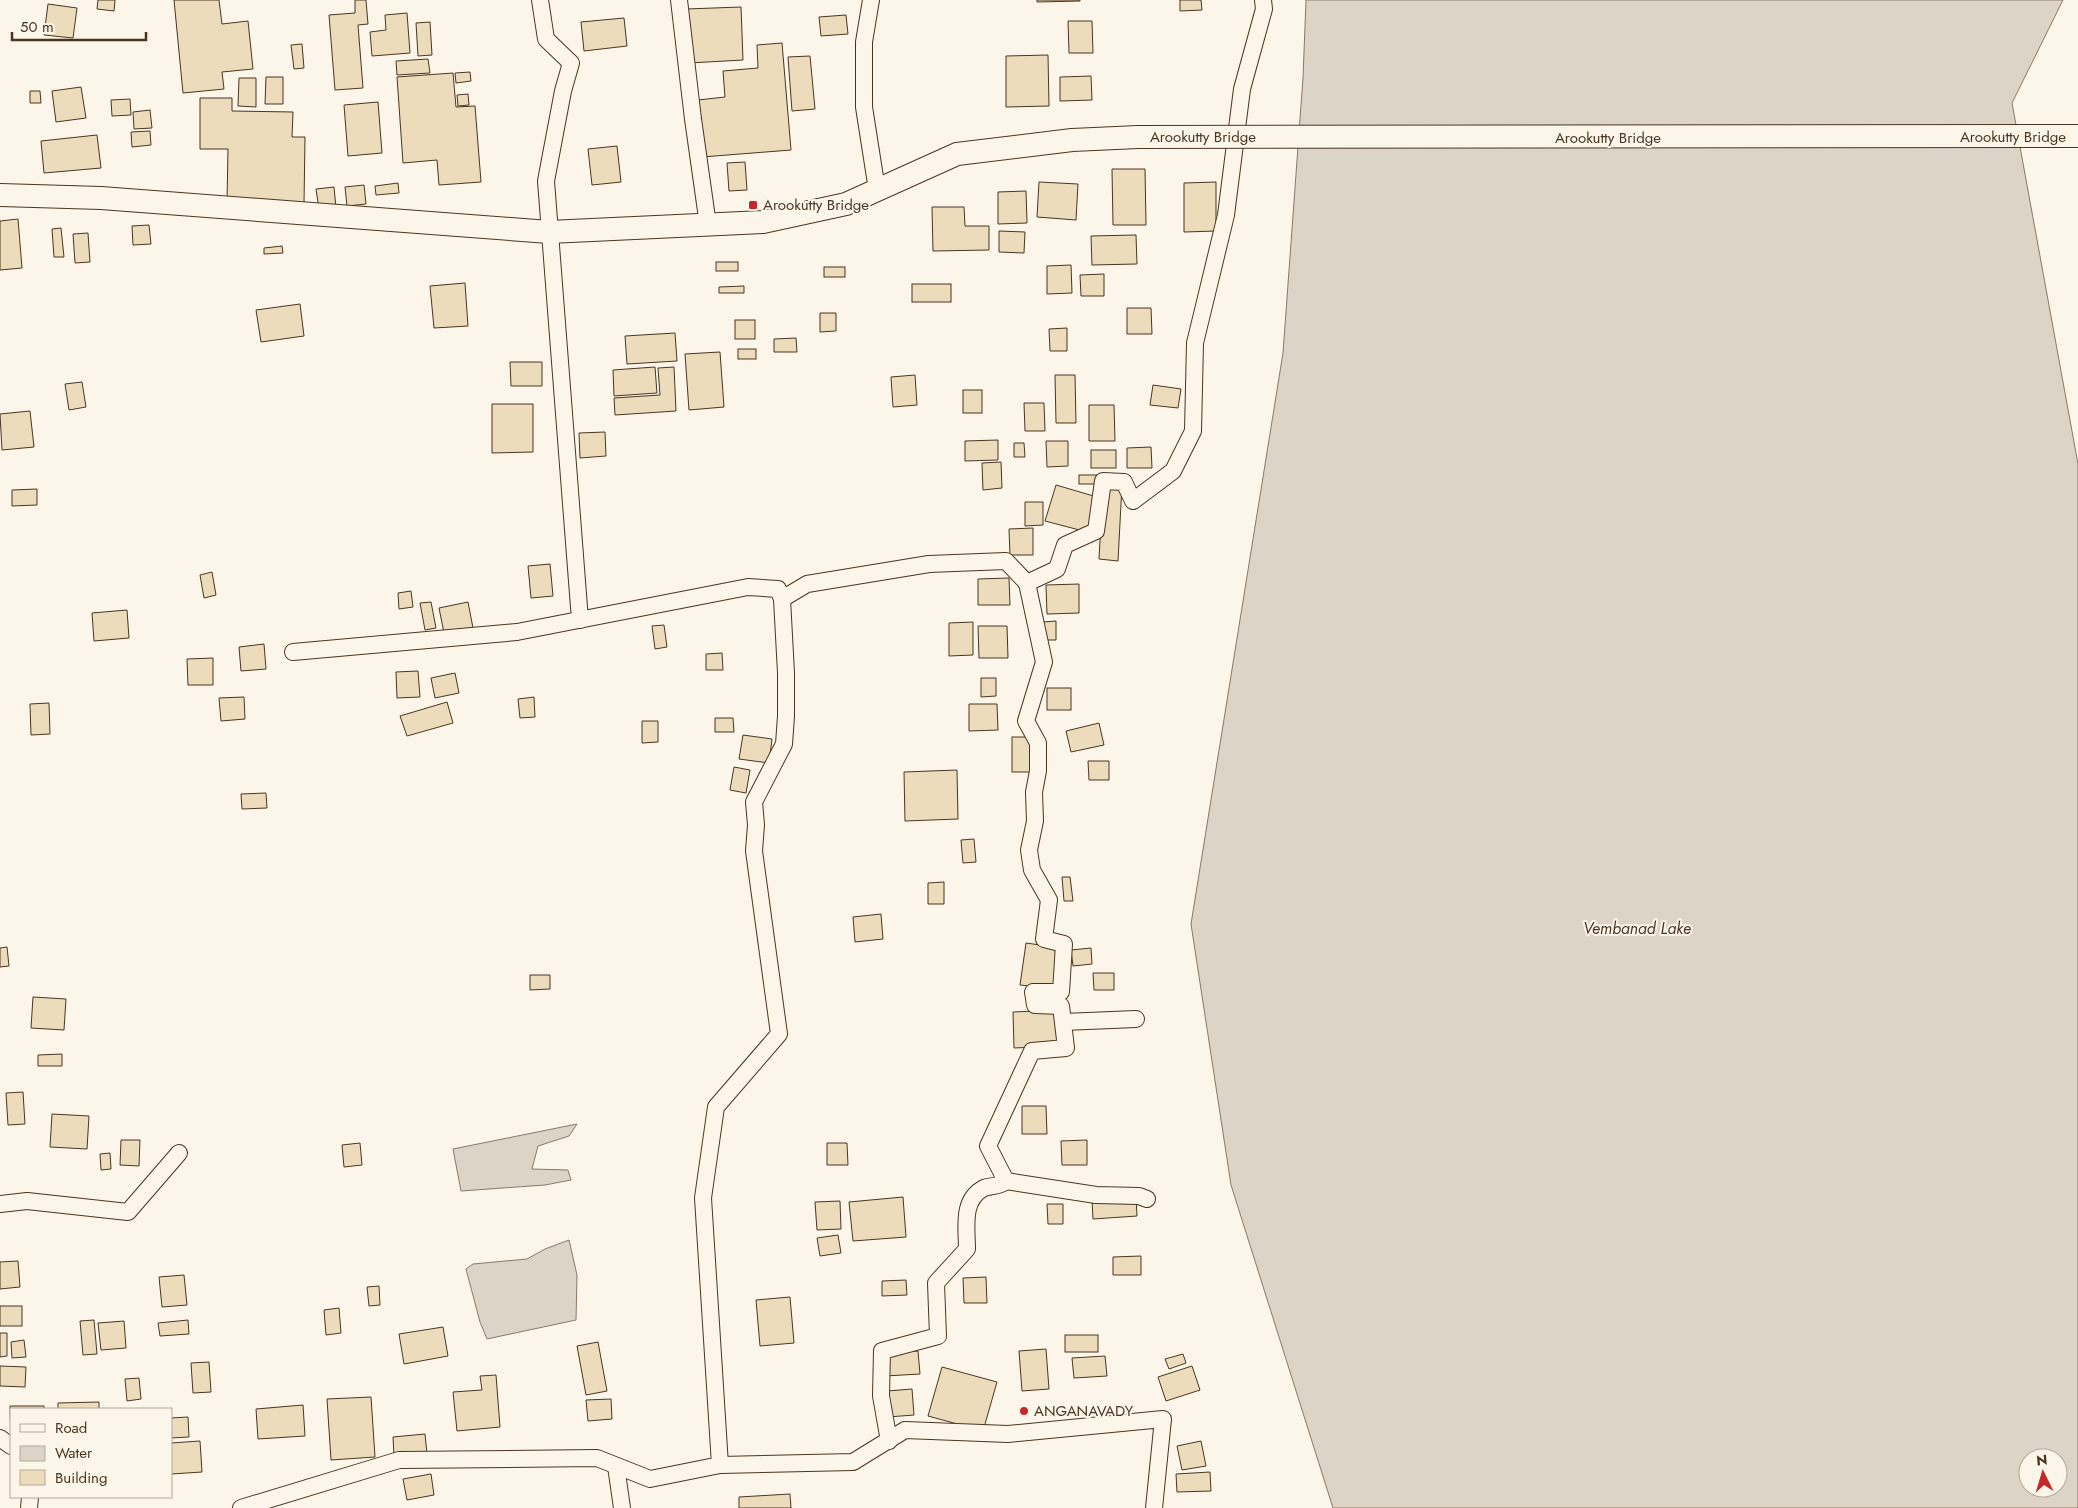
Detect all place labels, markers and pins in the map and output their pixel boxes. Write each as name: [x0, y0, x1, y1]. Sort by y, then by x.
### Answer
place label: Arookutty Bridge: [763, 194, 869, 216]
marker: Arookutty Bridge: [747, 199, 759, 211]
place label: ANGANAVADY: [1034, 1400, 1134, 1422]
marker: ANGANAVADY: [1018, 1405, 1030, 1417]

